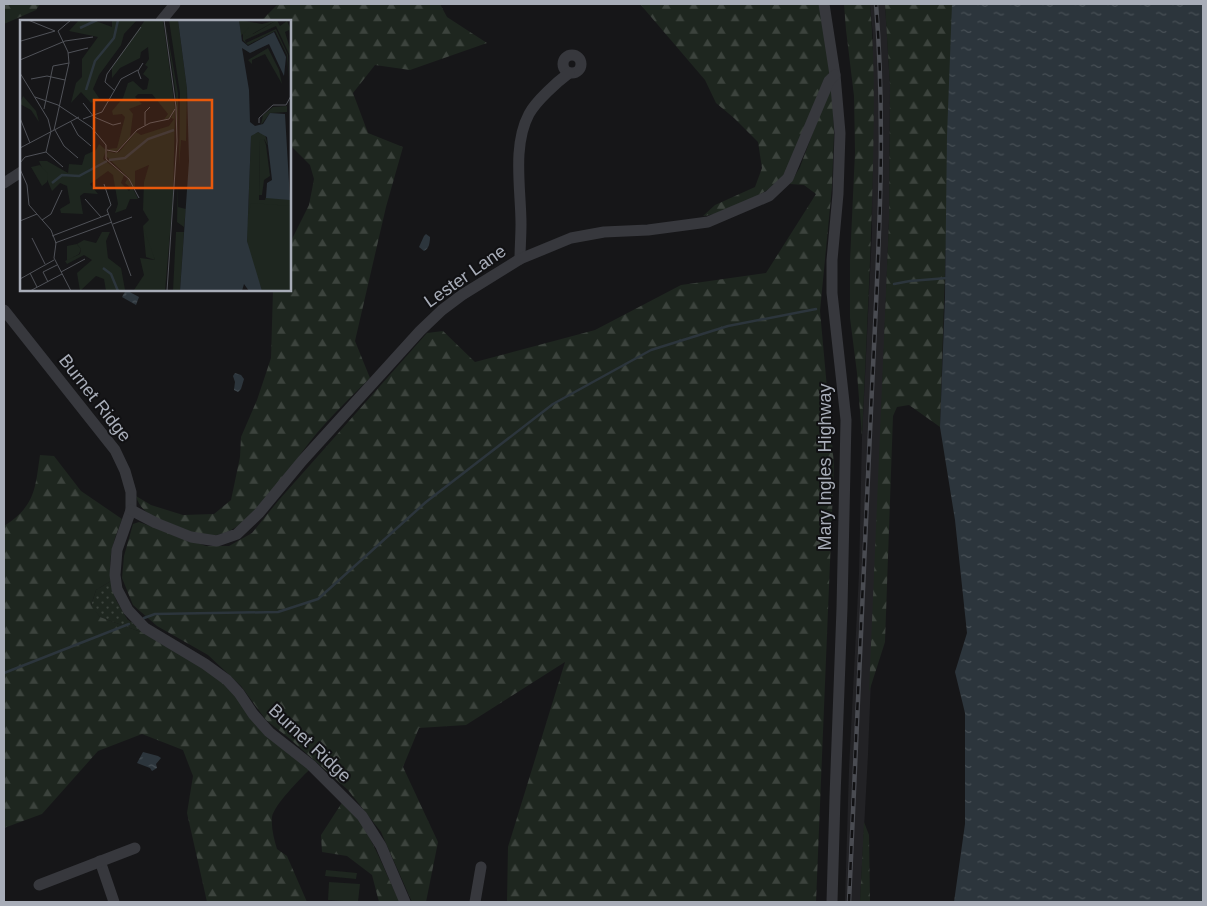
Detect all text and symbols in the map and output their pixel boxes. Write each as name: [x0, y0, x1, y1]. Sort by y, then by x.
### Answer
inset map: [20, 20, 291, 291]
street label: Lester Lane: [420, 241, 510, 311]
street label: Burnet Ridge: [55, 350, 135, 446]
street label: Mary Ingles Highway: [815, 383, 835, 551]
street label: Burnet Ridge: [265, 700, 355, 786]

